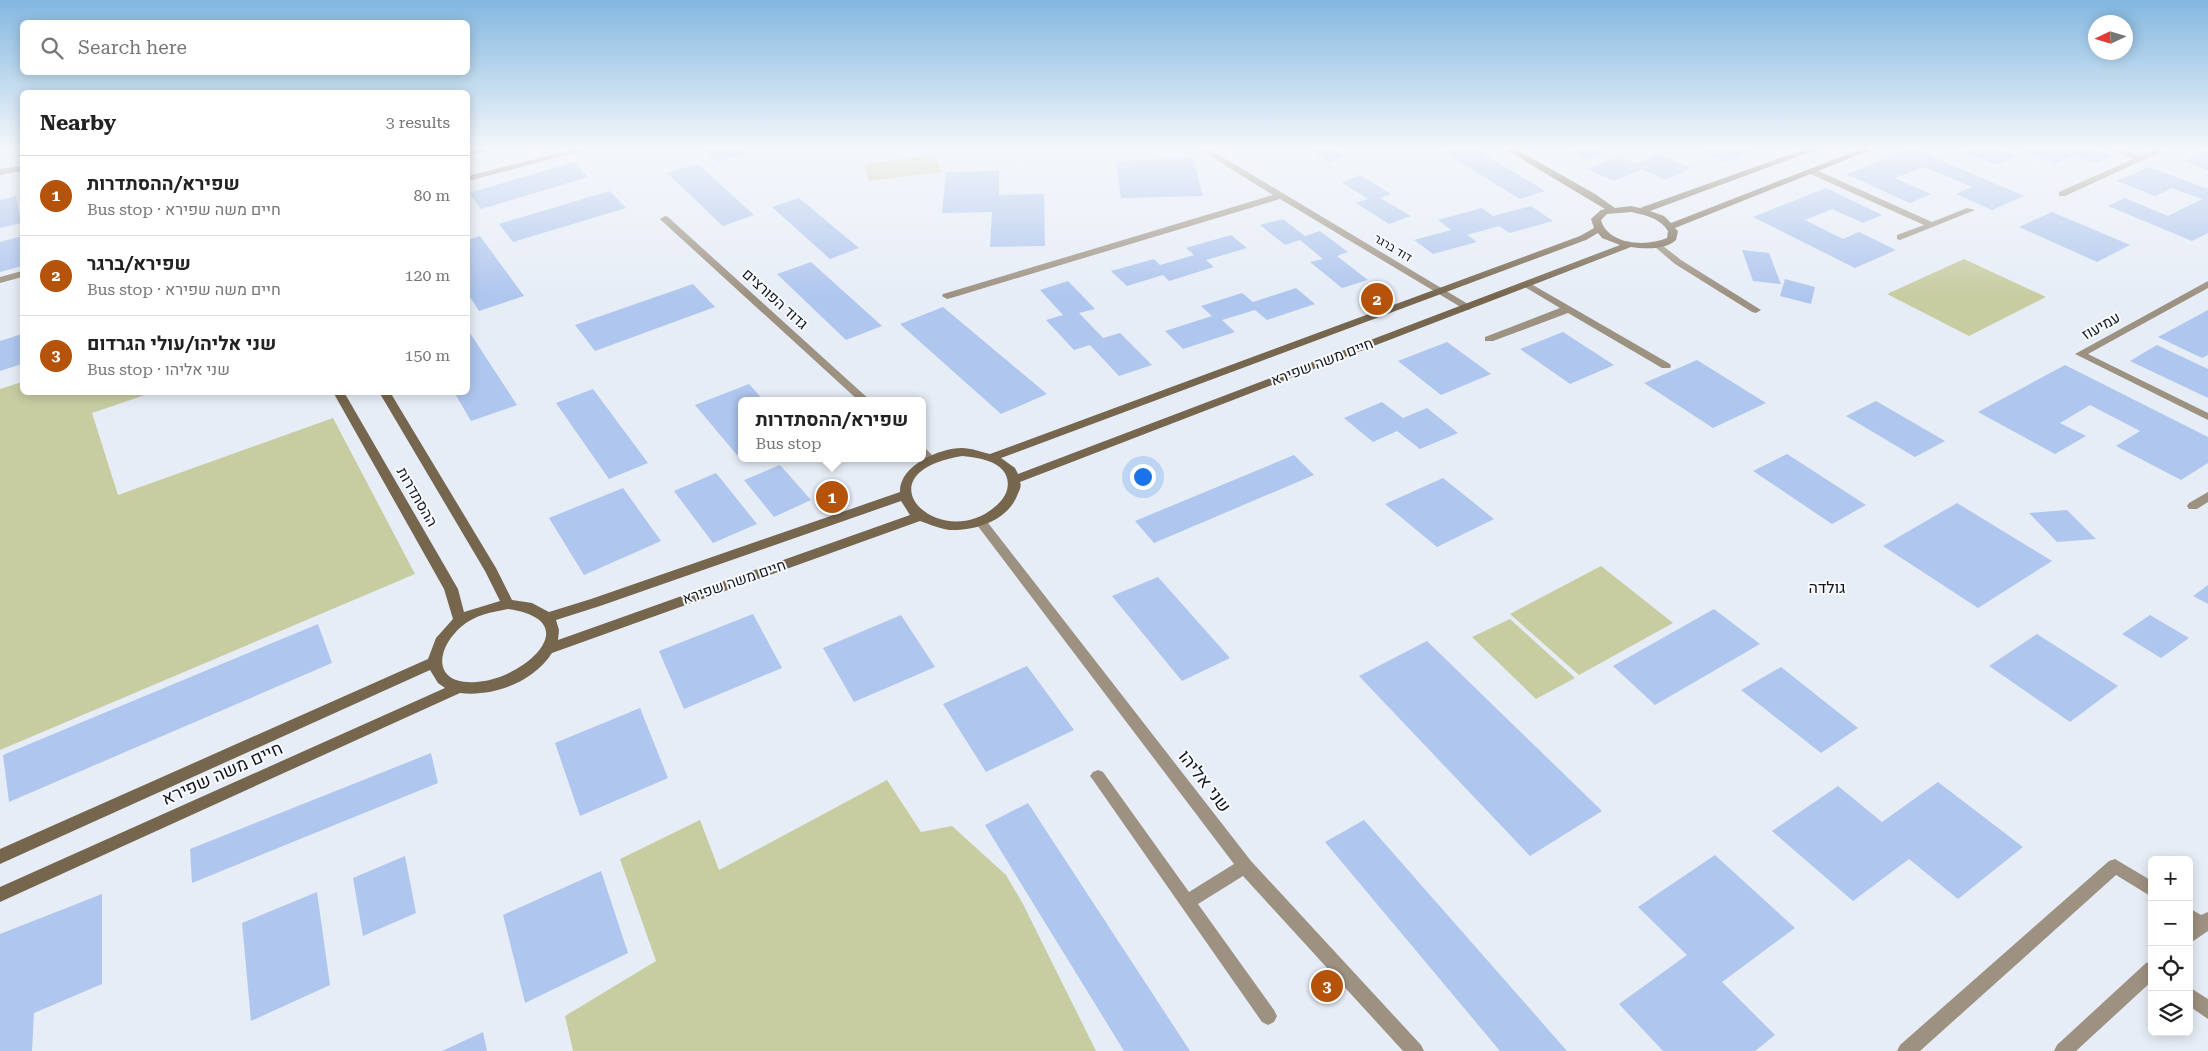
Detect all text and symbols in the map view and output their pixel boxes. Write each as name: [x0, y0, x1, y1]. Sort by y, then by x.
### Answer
north arrow: [2088, 15, 2133, 60]
search box: [20, 20, 470, 75]
icon: search: [38, 34, 66, 62]
text: Search here: [78, 36, 187, 59]
text: Nearby: [40, 111, 116, 135]
text: 3 results: [386, 113, 450, 132]
text: שפירא/ההסתדרות: [87, 172, 240, 195]
text: 1: [52, 186, 60, 205]
text: 80 m: [413, 186, 450, 205]
text: Bus stop · חיים משה שפירא: [87, 200, 281, 219]
street label: דוד ברגר: [1371, 231, 1415, 265]
text: שפירא/ברגר: [87, 252, 191, 275]
street label: גדוד הפורצים: [739, 265, 812, 333]
text: 2: [52, 266, 60, 285]
text: 120 m: [404, 266, 450, 285]
text: Bus stop · חיים משה שפירא: [87, 280, 281, 299]
pin: 2: [1361, 280, 1393, 318]
street label: עמיעוז: [2079, 308, 2123, 344]
text: שני אליהו/עולי הגרדום: [87, 332, 276, 355]
street label: חיים משה שפירא: [1268, 334, 1376, 390]
text: 3: [52, 346, 60, 365]
text: 150 m: [404, 346, 450, 365]
text: Bus stop · שני אליהו: [87, 360, 230, 379]
popup: [738, 397, 926, 462]
text: שפירא/ההסתדרות: [756, 408, 908, 431]
text: Bus stop: [756, 434, 821, 453]
street label: ההסתדרות: [393, 464, 441, 530]
your location: [1130, 464, 1156, 490]
pin: 1: [816, 478, 848, 516]
street label: חיים משה שפירא: [680, 556, 788, 608]
district label: גולדה: [1809, 578, 1845, 597]
street label: חיים משה שפירא: [158, 737, 286, 809]
street label: שני אליהו: [1174, 746, 1236, 816]
map controls: [2148, 856, 2193, 1036]
button: +: [2148, 856, 2193, 901]
button: −: [2148, 901, 2193, 946]
button: locate: [2148, 946, 2193, 991]
pin: 3: [1311, 967, 1343, 1005]
button: layers: [2148, 991, 2193, 1036]

